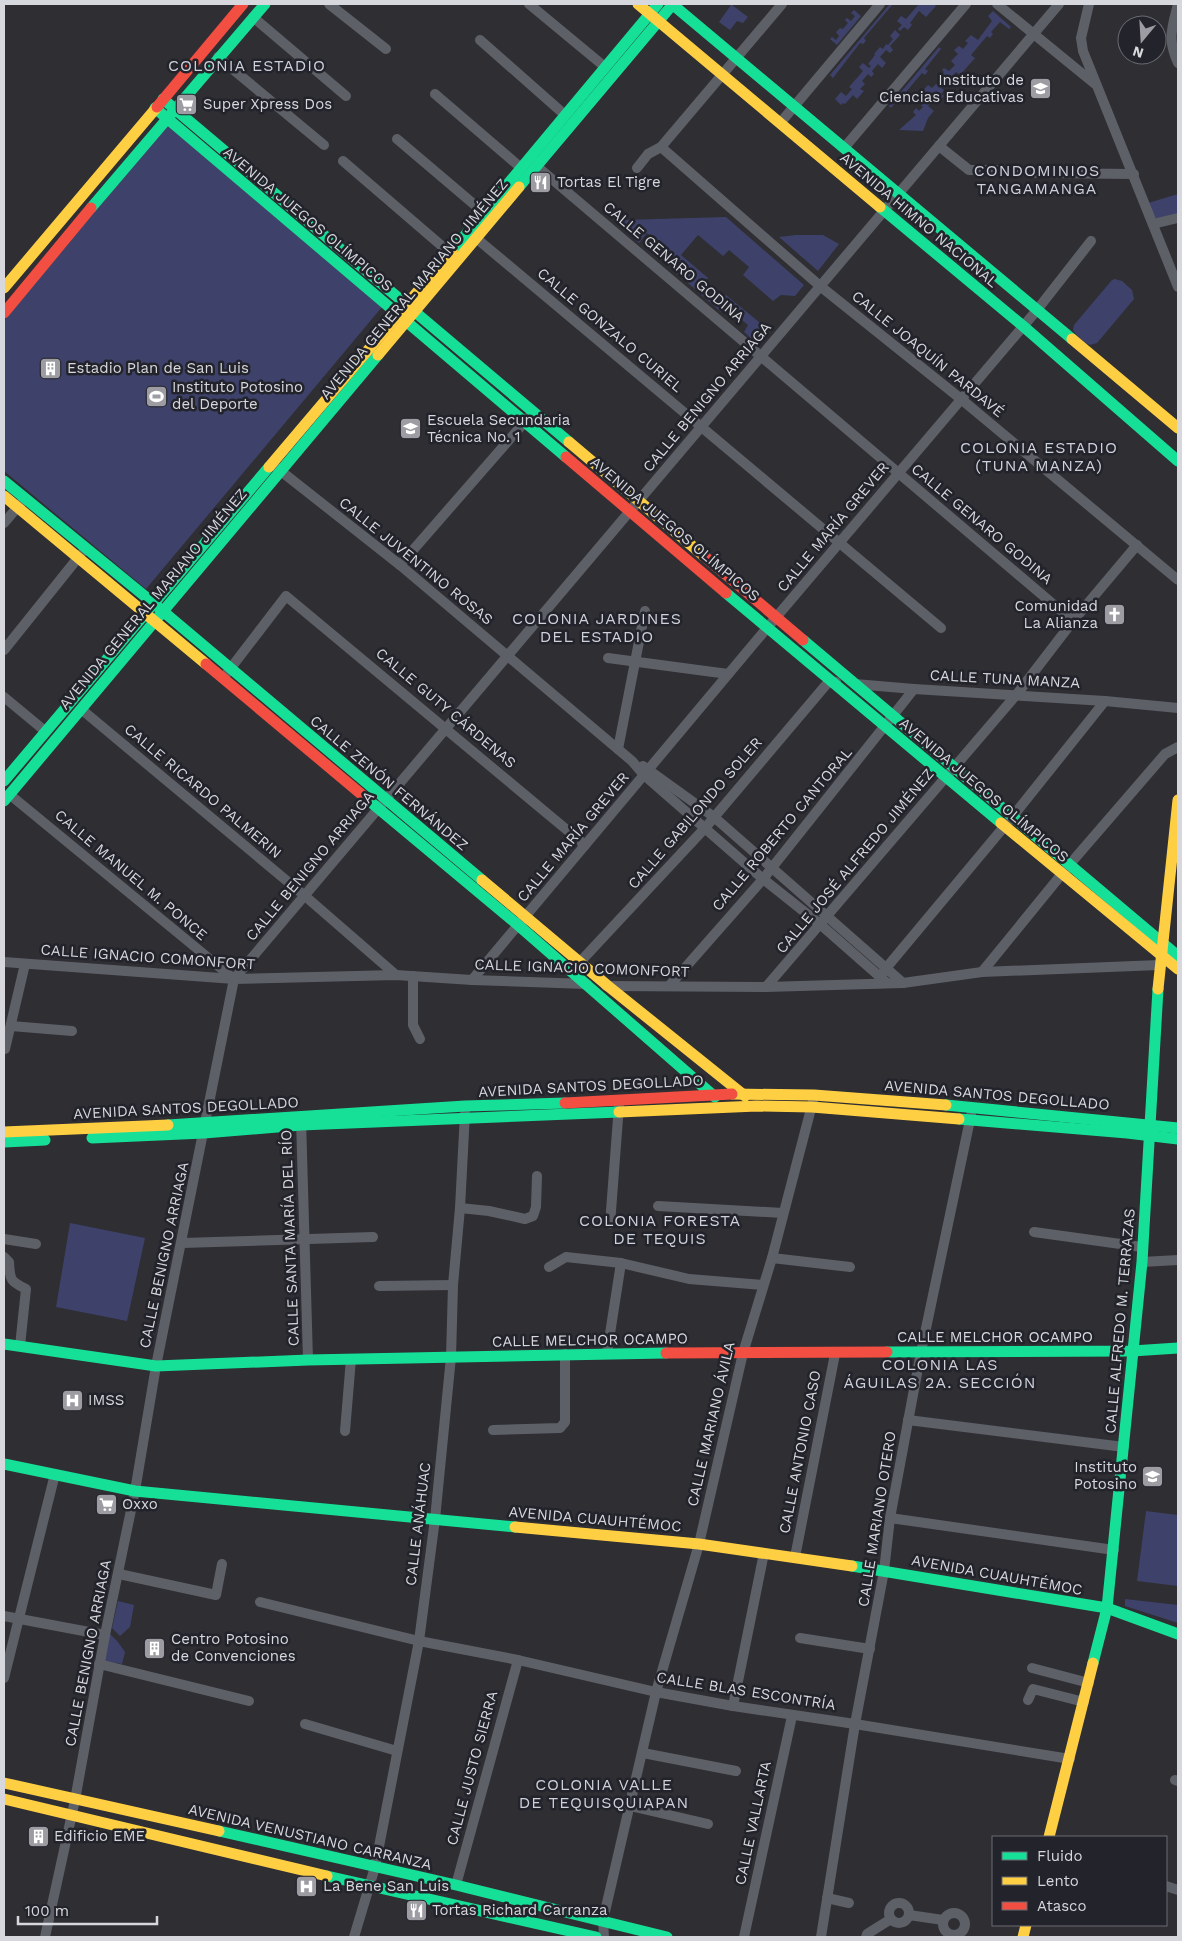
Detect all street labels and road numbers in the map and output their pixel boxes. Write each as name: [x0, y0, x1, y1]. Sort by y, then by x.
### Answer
street label: AVENIDA JUEGOS OLÍMPICOS: [220, 143, 396, 295]
street label: AVENIDA HIMNO NACIONAL: [836, 149, 1002, 291]
street label: AVENIDA GENERAL MARIANO JIMÉNEZ: [316, 175, 512, 403]
street label: CALLE GENARO GODINA: [600, 198, 748, 326]
street label: CALLE GONZALO CURIEL: [534, 264, 686, 396]
street label: CALLE JOAQUÍN PARDAVÉ: [848, 287, 1008, 421]
street label: CALLE BENIGNO ARRIAGA: [639, 318, 775, 476]
street label: AVENIDA JUEGOS OLÍMPICOS: [587, 453, 763, 605]
street label: CALLE MARÍA GREVER: [773, 458, 893, 596]
street label: CALLE GENARO GODINA: [908, 460, 1056, 588]
street label: AVENIDA GENERAL MARIANO JIMÉNEZ: [55, 485, 251, 713]
street label: CALLE JUVENTINO ROSAS: [335, 493, 497, 629]
street label: CALLE GUTY CÁRDENAS: [372, 644, 520, 772]
street label: CALLE TUNA MANZA: [929, 666, 1081, 692]
street label: CALLE ZENÓN FERNÁNDEZ: [306, 711, 472, 854]
street label: AVENIDA JUEGOS OLÍMPICOS: [896, 714, 1072, 866]
street label: CALLE RICARDO PALMERIN: [121, 720, 285, 862]
street label: CALLE GABILONDO SOLER: [624, 733, 766, 893]
street label: CALLE ROBERTO CANTORAL: [708, 744, 856, 914]
street label: CALLE JOSÉ ALFREDO JIMÉNEZ: [772, 765, 938, 957]
street label: CALLE MARÍA GREVER: [513, 768, 633, 906]
street label: CALLE BENIGNO ARRIAGA: [242, 787, 378, 945]
street label: CALLE MANUEL M. PONCE: [51, 806, 211, 944]
street label: CALLE IGNACIO COMONFORT: [40, 941, 256, 973]
street label: CALLE IGNACIO COMONFORT: [474, 955, 690, 981]
street label: AVENIDA SANTOS DEGOLLADO: [478, 1071, 704, 1101]
street label: AVENIDA SANTOS DEGOLLADO: [884, 1076, 1110, 1114]
street label: AVENIDA SANTOS DEGOLLADO: [73, 1093, 299, 1123]
street label: CALLE SANTA MARÍA DEL RÍO: [277, 1129, 303, 1347]
street label: CALLE BENIGNO ARRIAGA: [135, 1160, 193, 1350]
street label: CALLE ALFREDO M. TERRAZAS: [1101, 1208, 1139, 1434]
street label: CALLE MELCHOR OCAMPO: [897, 1328, 1093, 1346]
street label: CALLE MELCHOR OCAMPO: [492, 1329, 688, 1351]
street label: CALLE MARIANO ÁVILA: [683, 1340, 739, 1508]
street label: CALLE ANTONIO CASO: [775, 1369, 825, 1535]
street label: CALLE MARIANO OTERO: [854, 1430, 900, 1608]
street label: CALLE ANÁHUAC: [402, 1461, 434, 1587]
street label: AVENIDA CUAUHTÉMOC: [508, 1502, 682, 1536]
street label: AVENIDA CUAUHTÉMOC: [910, 1551, 1084, 1599]
street label: CALLE BENIGNO ARRIAGA: [61, 1558, 115, 1748]
street label: CALLE BLAS ESCONTRÍA: [655, 1668, 837, 1714]
street label: CALLE JUSTO SIERRA: [443, 1689, 501, 1847]
street label: CALLE VALLARTA: [731, 1759, 775, 1887]
street label: AVENIDA VENUSTIANO CARRANZA: [186, 1800, 434, 1874]

